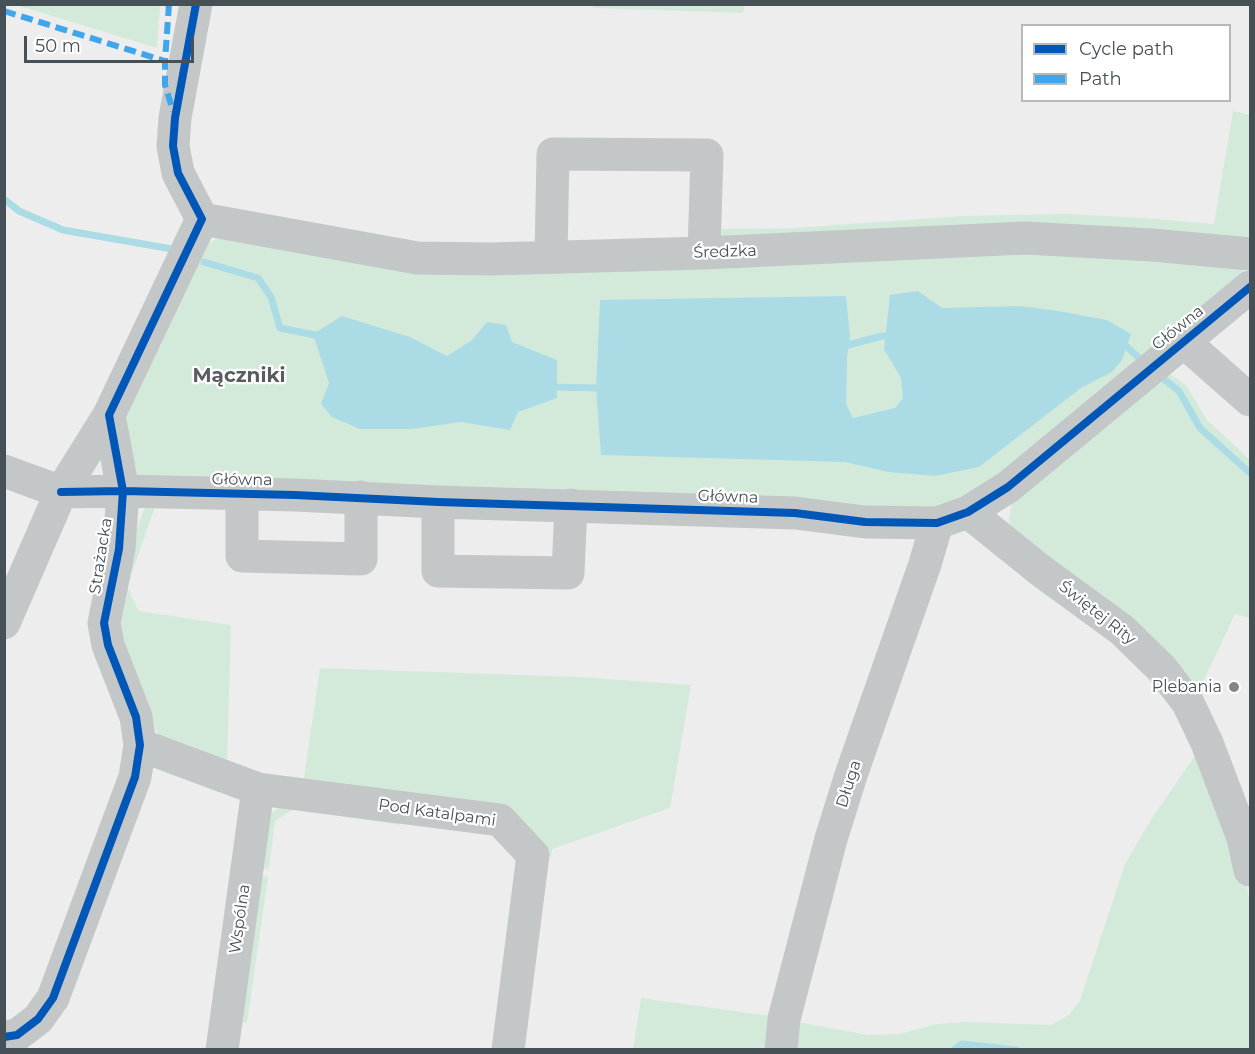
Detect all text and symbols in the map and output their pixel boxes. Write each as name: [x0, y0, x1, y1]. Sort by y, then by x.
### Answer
scale bar: [27, 24, 196, 62]
legend: [1021, 24, 1231, 102]
text: 50 m: [35, 35, 81, 57]
text: Cycle path: [1079, 38, 1174, 60]
text: Path: [1079, 68, 1122, 90]
street label: Średzka: [693, 241, 757, 263]
street label: Główna: [1148, 301, 1208, 355]
district label: Mączniki: [192, 364, 286, 388]
street label: Główna: [211, 470, 273, 490]
street label: Główna: [697, 486, 759, 508]
street label: Strażacka: [86, 517, 116, 595]
street label: Świętej Rity: [1055, 577, 1139, 649]
place label: Plebania: [1152, 677, 1222, 697]
marker: Plebania: [1227, 680, 1241, 694]
street label: Długa: [832, 758, 866, 810]
street label: Pod Katalpami: [377, 795, 497, 831]
street label: Wspólna: [226, 883, 254, 955]

